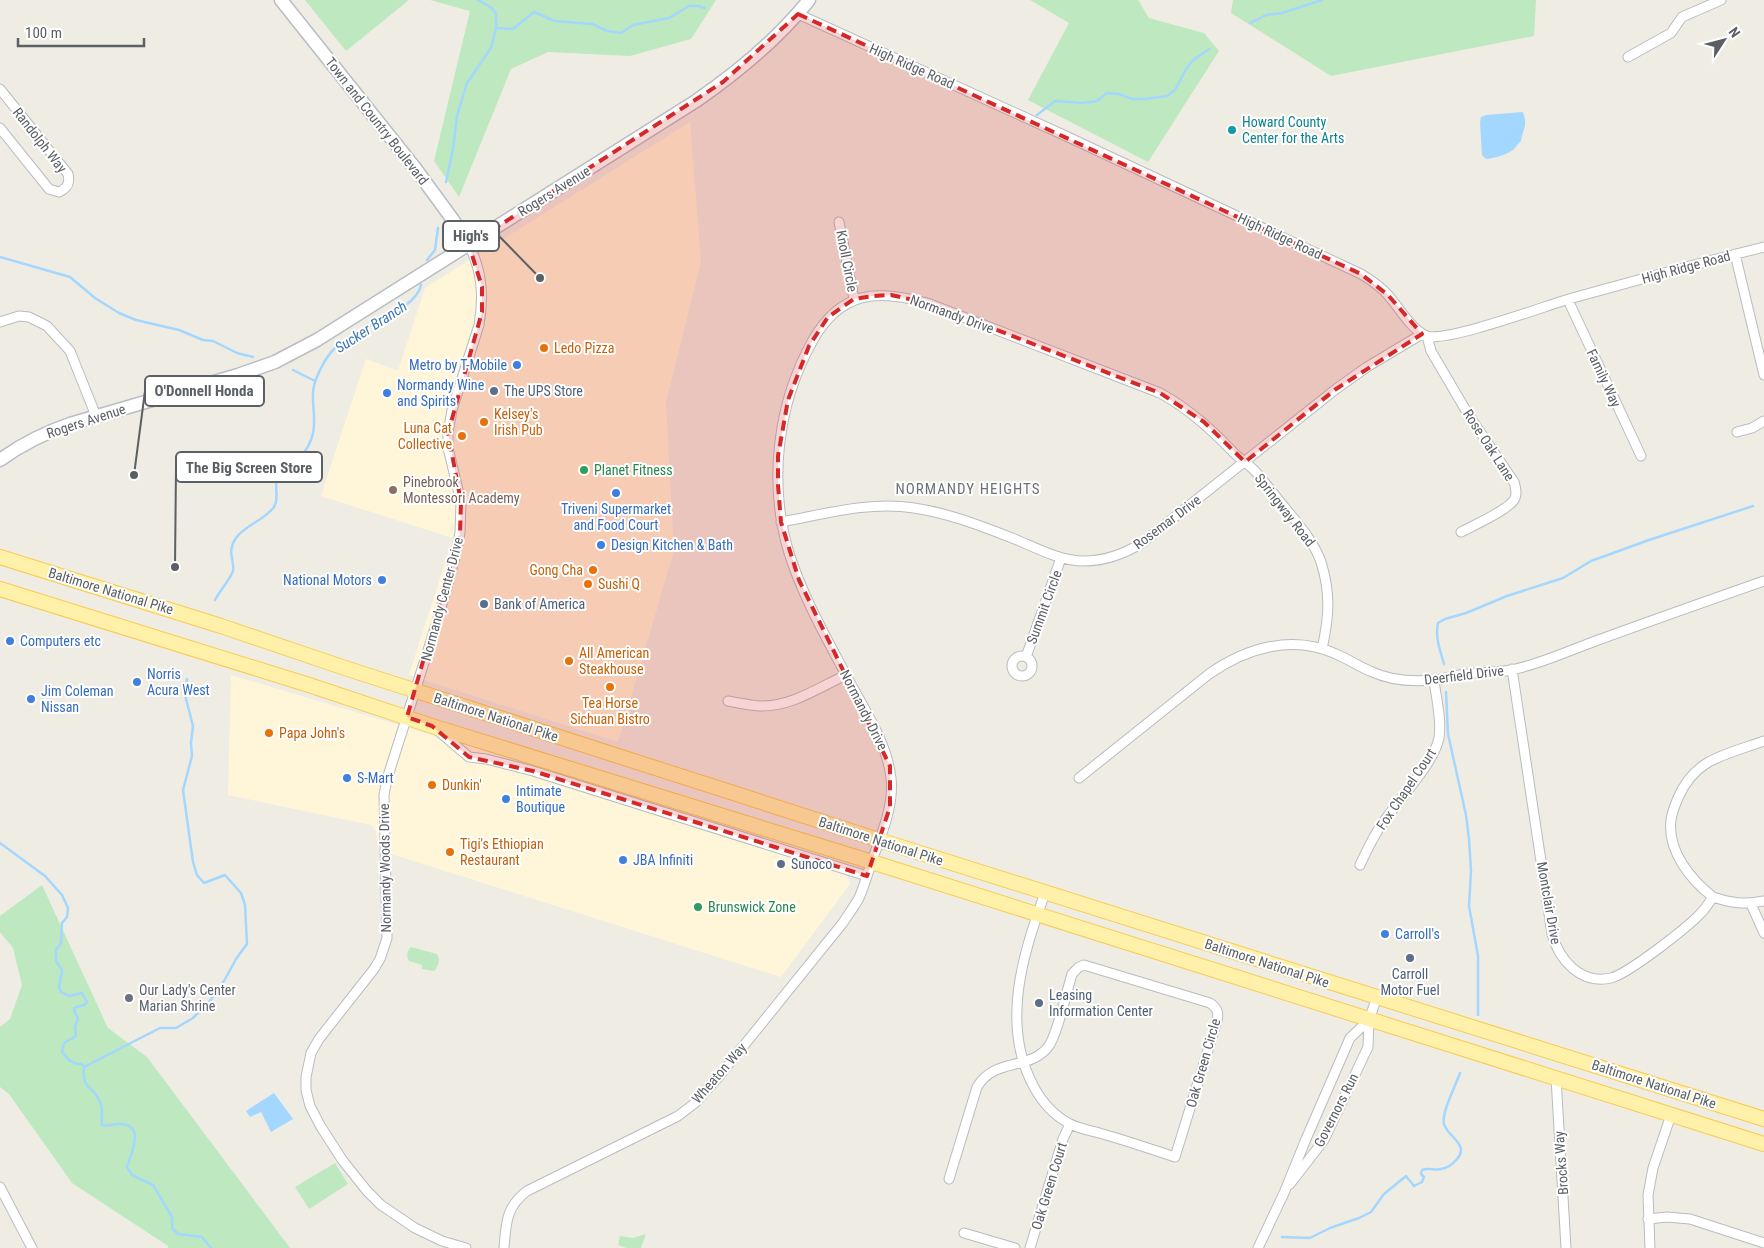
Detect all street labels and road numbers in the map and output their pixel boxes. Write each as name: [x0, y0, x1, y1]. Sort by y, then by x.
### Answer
street label: High Ridge Road: [867, 40, 957, 92]
street label: Town and Country Boulevard: [322, 54, 432, 188]
street label: Randolph Way: [10, 104, 70, 176]
street label: Rogers Avenue: [515, 162, 593, 220]
street label: High Ridge Road: [1235, 209, 1325, 263]
street label: Knoll Circle: [833, 229, 861, 294]
street label: High Ridge Road: [1640, 247, 1732, 287]
street label: Normandy Drive: [908, 291, 996, 337]
street label: Family Way: [1584, 346, 1624, 410]
street label: Rogers Avenue: [44, 401, 128, 441]
street label: Rose Oak Lane: [1460, 406, 1518, 484]
street label: Springway Road: [1252, 470, 1318, 550]
street label: Rosemar Drive: [1130, 491, 1204, 552]
street label: Normandy Center Drive: [418, 535, 466, 663]
street label: Baltimore National Pike: [47, 564, 176, 618]
street label: Summit Circle: [1023, 568, 1065, 646]
street label: Deerfield Drive: [1423, 662, 1505, 688]
street label: Normandy Drive: [837, 667, 891, 753]
street label: Baltimore National Pike: [432, 689, 561, 745]
street label: Fox Chapel Court: [1373, 745, 1439, 833]
street label: Normandy Woods Drive: [376, 803, 394, 933]
street label: Baltimore National Pike: [817, 813, 946, 869]
street label: Montclair Drive: [1534, 860, 1564, 946]
street label: Baltimore National Pike: [1203, 935, 1332, 991]
street label: Oak Green Circle: [1183, 1016, 1223, 1109]
street label: Wheaton Way: [688, 1039, 750, 1106]
street label: Baltimore National Pike: [1590, 1056, 1719, 1112]
street label: Governors Run: [1311, 1070, 1361, 1150]
street label: Brocks Way: [1551, 1130, 1571, 1196]
street label: Oak Green Court: [1028, 1140, 1070, 1232]

